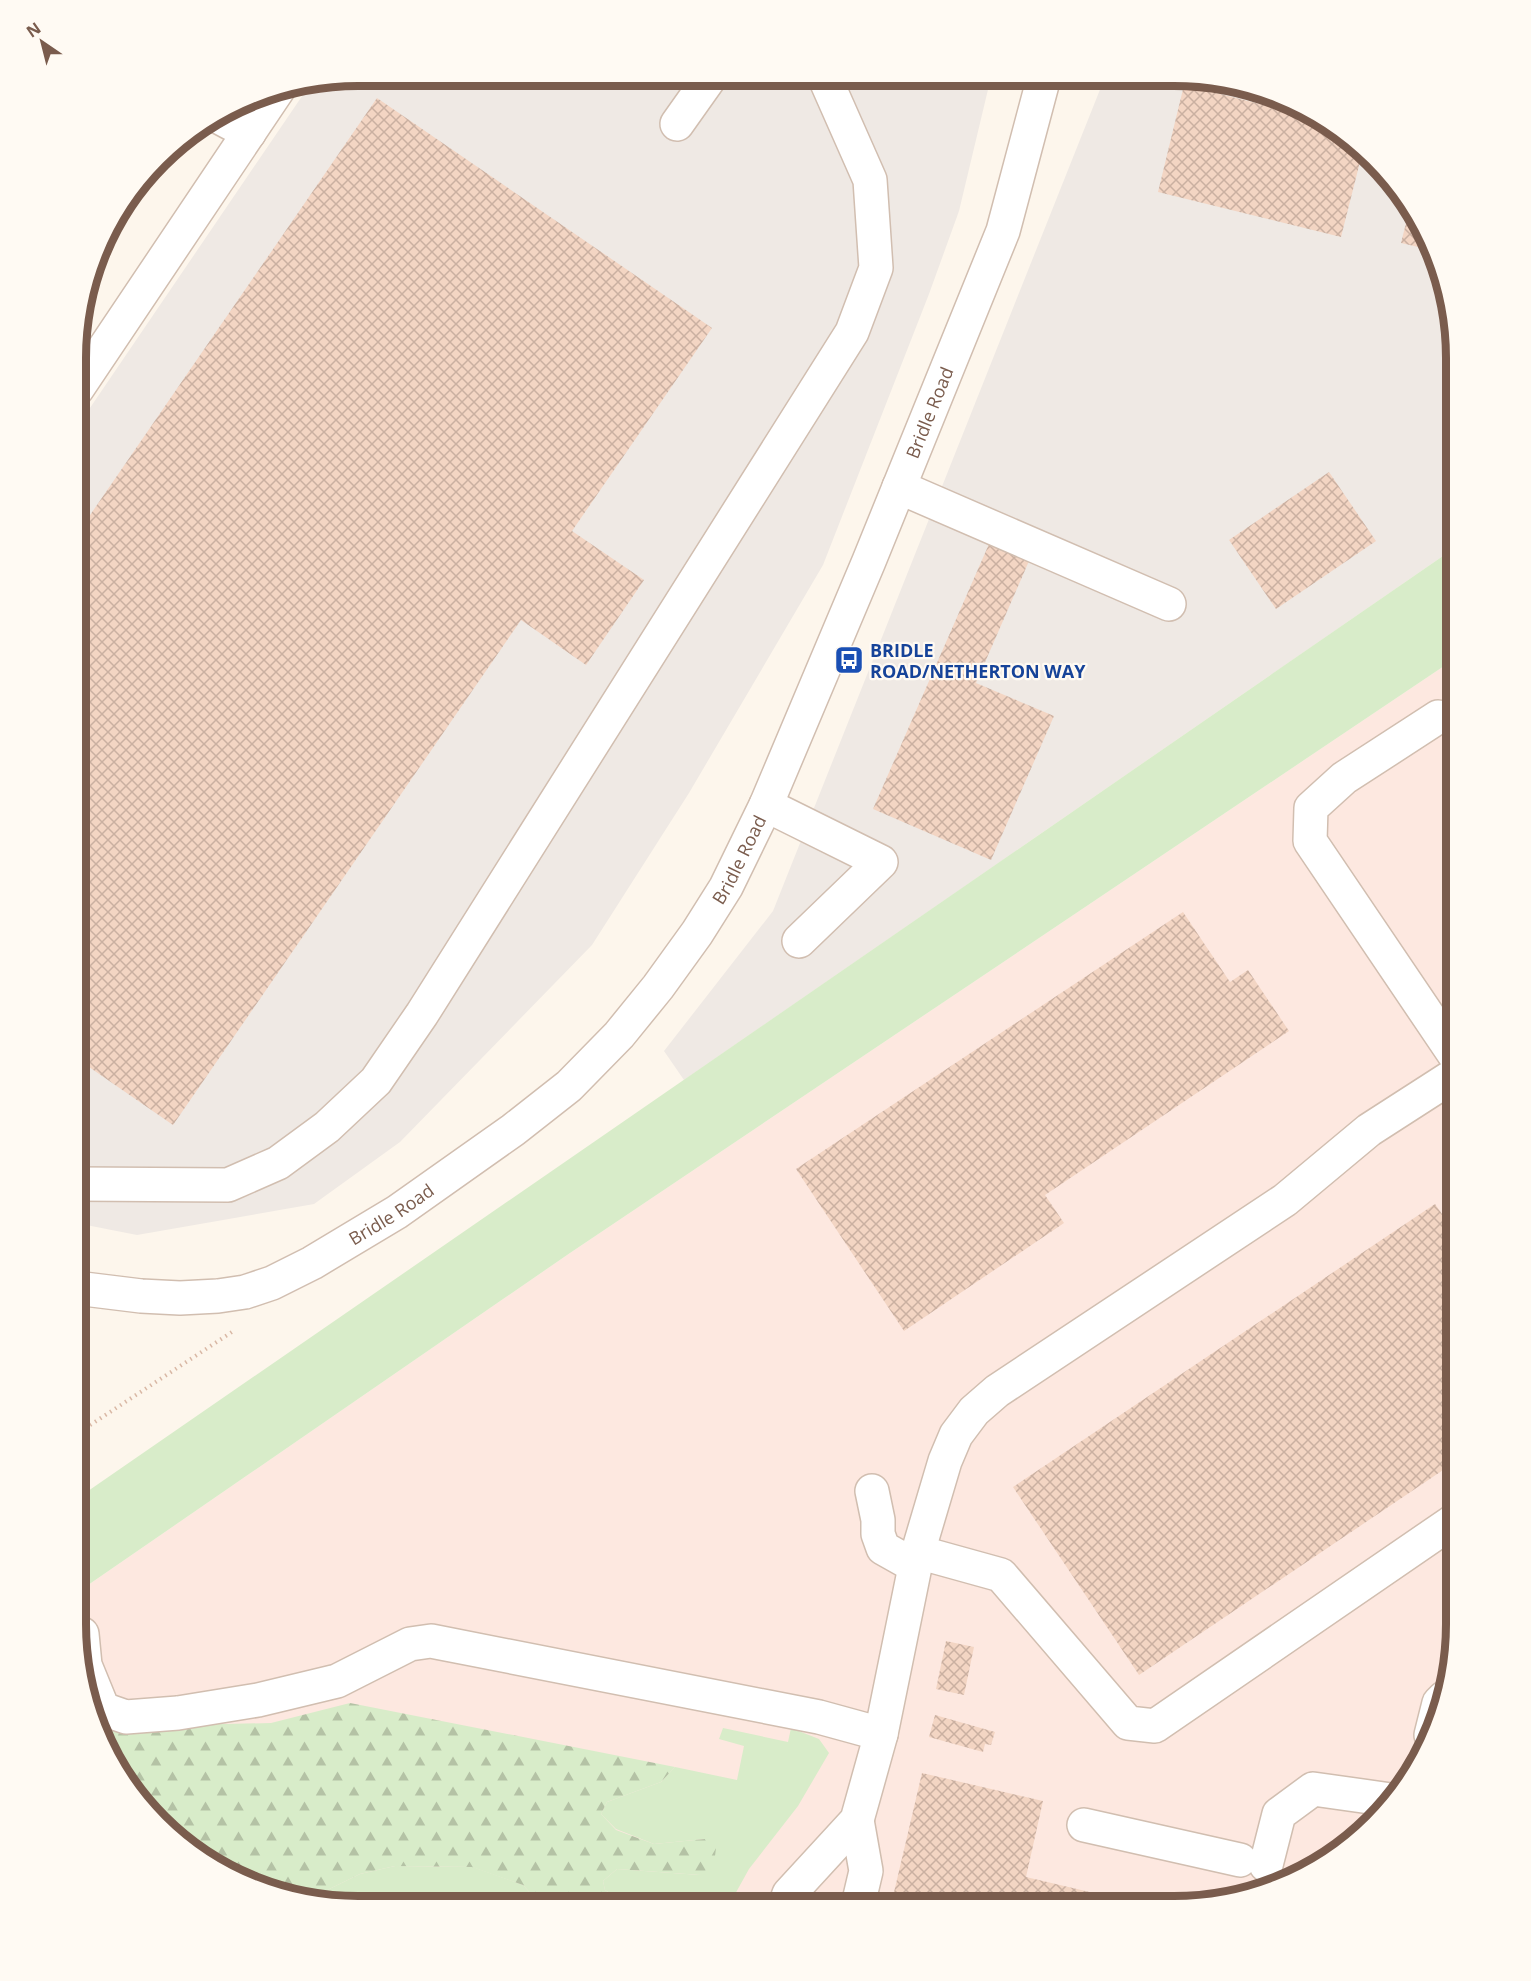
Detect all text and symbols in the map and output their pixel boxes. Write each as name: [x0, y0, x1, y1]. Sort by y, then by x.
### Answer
north arrow: [12, 12, 72, 72]
text: N: [22, 17, 45, 42]
street label: Bridle Road: [900, 363, 959, 462]
place label: BRIDLE ROAD/NETHERTON WAY: [870, 638, 1086, 683]
bus stop icon: BRIDLE ROAD/NETHERTON WAY: [833, 644, 865, 676]
street label: Bridle Road: [706, 811, 771, 909]
street label: Bridle Road: [344, 1178, 438, 1250]

